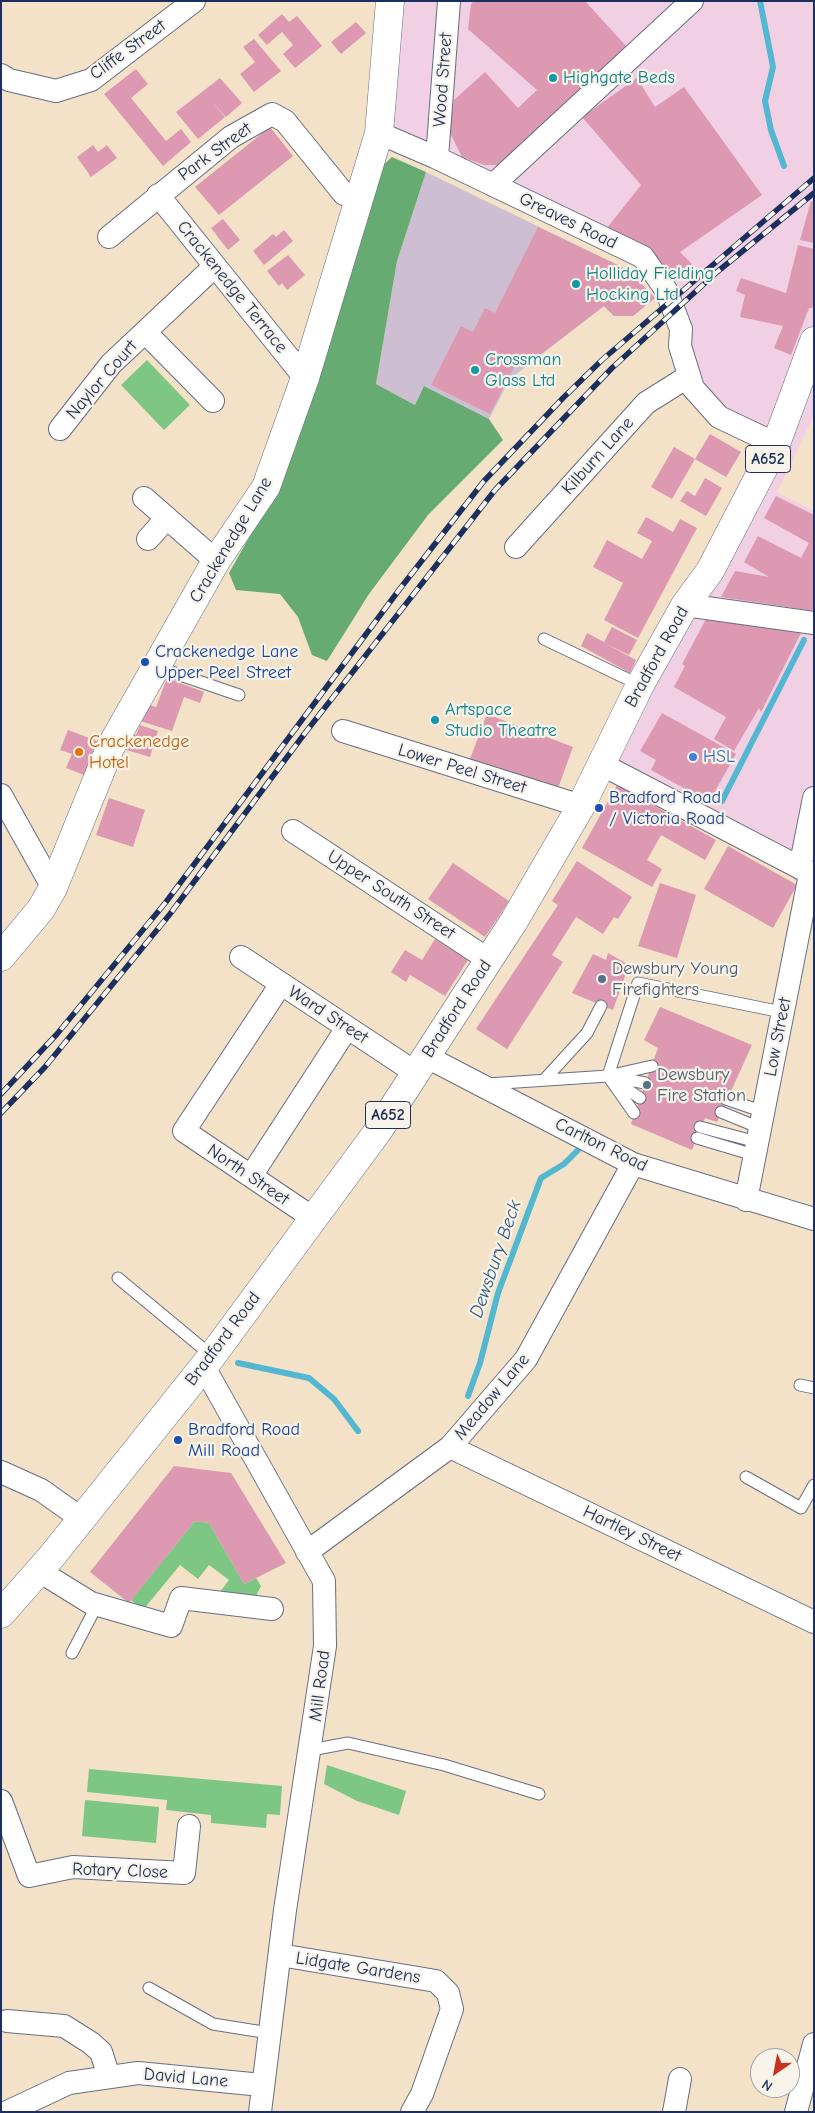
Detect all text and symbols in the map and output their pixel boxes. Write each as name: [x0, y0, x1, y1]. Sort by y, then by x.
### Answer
street label: Cliffe Street: [86, 15, 170, 85]
street label: Wood Street: [429, 32, 457, 128]
place label: Highgate Beds: [563, 67, 675, 89]
marker: Highgate Beds: [547, 72, 559, 84]
street label: Park Street: [174, 118, 256, 186]
street label: Greaves Road: [515, 188, 621, 254]
street label: Crackenedge Terrace: [172, 216, 292, 358]
place label: Holliday Fielding Hocking Ltd: [586, 263, 714, 306]
marker: Holliday Fielding Hocking Ltd: [570, 278, 582, 290]
street label: Naylor Court: [62, 336, 142, 424]
place label: Crossman Glass Ltd: [485, 349, 561, 392]
marker: Crossman Glass Ltd: [469, 364, 481, 376]
street label: Kilburn Lane: [558, 413, 638, 499]
road number: A652: [746, 446, 790, 472]
street label: Crackenedge Lane: [185, 473, 277, 607]
street label: Bradford Road: [620, 603, 694, 711]
place label: Crackenedge Lane Upper Peel Street: [155, 641, 298, 684]
marker: Crackenedge Lane Upper Peel Street: [139, 656, 151, 668]
place label: Artspace Studio Theatre: [445, 699, 557, 742]
marker: Artspace Studio Theatre: [429, 714, 441, 726]
place label: Crackenedge Hotel: [89, 731, 189, 774]
street label: Lower Peel Street: [395, 739, 529, 799]
marker: Crackenedge Hotel: [73, 746, 85, 758]
place label: HSL: [703, 746, 735, 768]
marker: HSL: [687, 751, 699, 763]
place label: Bradford Road / Victoria Road: [609, 787, 725, 830]
marker: Bradford Road / Victoria Road: [593, 802, 605, 814]
street label: Upper South Street: [323, 846, 459, 944]
street label: Bradford Road: [417, 956, 497, 1062]
place label: Dewsbury Young Firefighters: [612, 958, 738, 1001]
marker: Dewsbury Young Firefighters: [596, 973, 608, 985]
street label: Ward Street: [284, 981, 372, 1049]
street label: Low Street: [760, 996, 796, 1078]
place label: Dewsbury Fire Station: [657, 1064, 746, 1106]
marker: Dewsbury Fire Station: [641, 1079, 653, 1091]
road number: A652: [366, 1102, 410, 1128]
street label: Carlton Road: [551, 1113, 651, 1177]
street label: North Street: [203, 1140, 293, 1210]
water label: Dewsbury Beck: [465, 1197, 527, 1321]
street label: Bradford Road: [181, 1288, 265, 1390]
street label: Meadow Lane: [450, 1349, 534, 1445]
place label: Bradford Road Mill Road: [188, 1419, 300, 1462]
marker: Bradford Road Mill Road: [172, 1434, 184, 1446]
street label: Hartley Street: [579, 1501, 685, 1567]
street label: Mill Road: [305, 1649, 335, 1723]
street label: Rotary Close: [72, 1859, 168, 1883]
street label: Lidgate Gardens: [294, 1947, 422, 1989]
north arrow: [750, 2048, 800, 2098]
street label: David Lane: [143, 2064, 229, 2092]
text: N: [759, 2076, 776, 2095]

